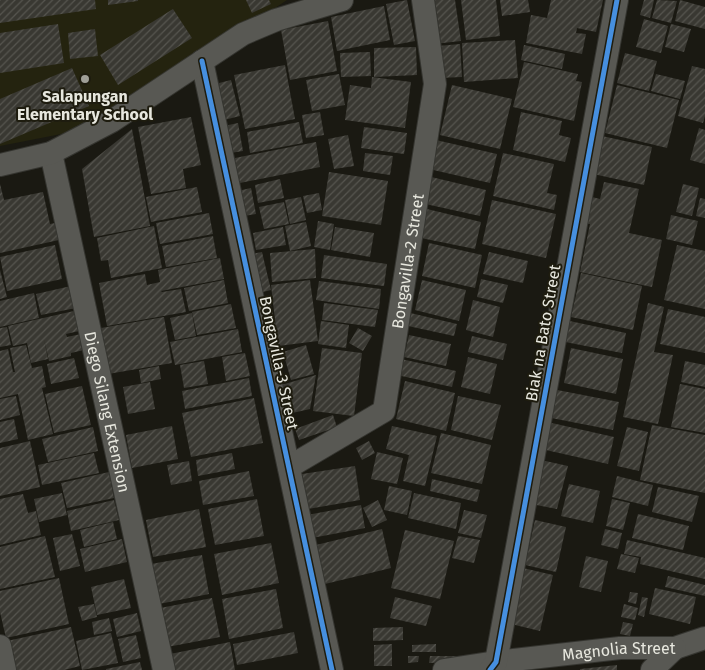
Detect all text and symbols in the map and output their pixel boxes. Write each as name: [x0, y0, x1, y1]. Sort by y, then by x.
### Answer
marker: Salapungan Elementary School: [79, 73, 91, 85]
place label: Salapungan Elementary School: [17, 87, 153, 124]
street label: Bongavilla-2 Street: [387, 192, 427, 330]
street label: Biak na Bato Street: [522, 263, 564, 403]
street label: Bongavilla-3 Street: [256, 294, 303, 432]
street label: Diego Silang Extension: [81, 329, 134, 494]
street label: Magnolia Street: [561, 639, 676, 664]

